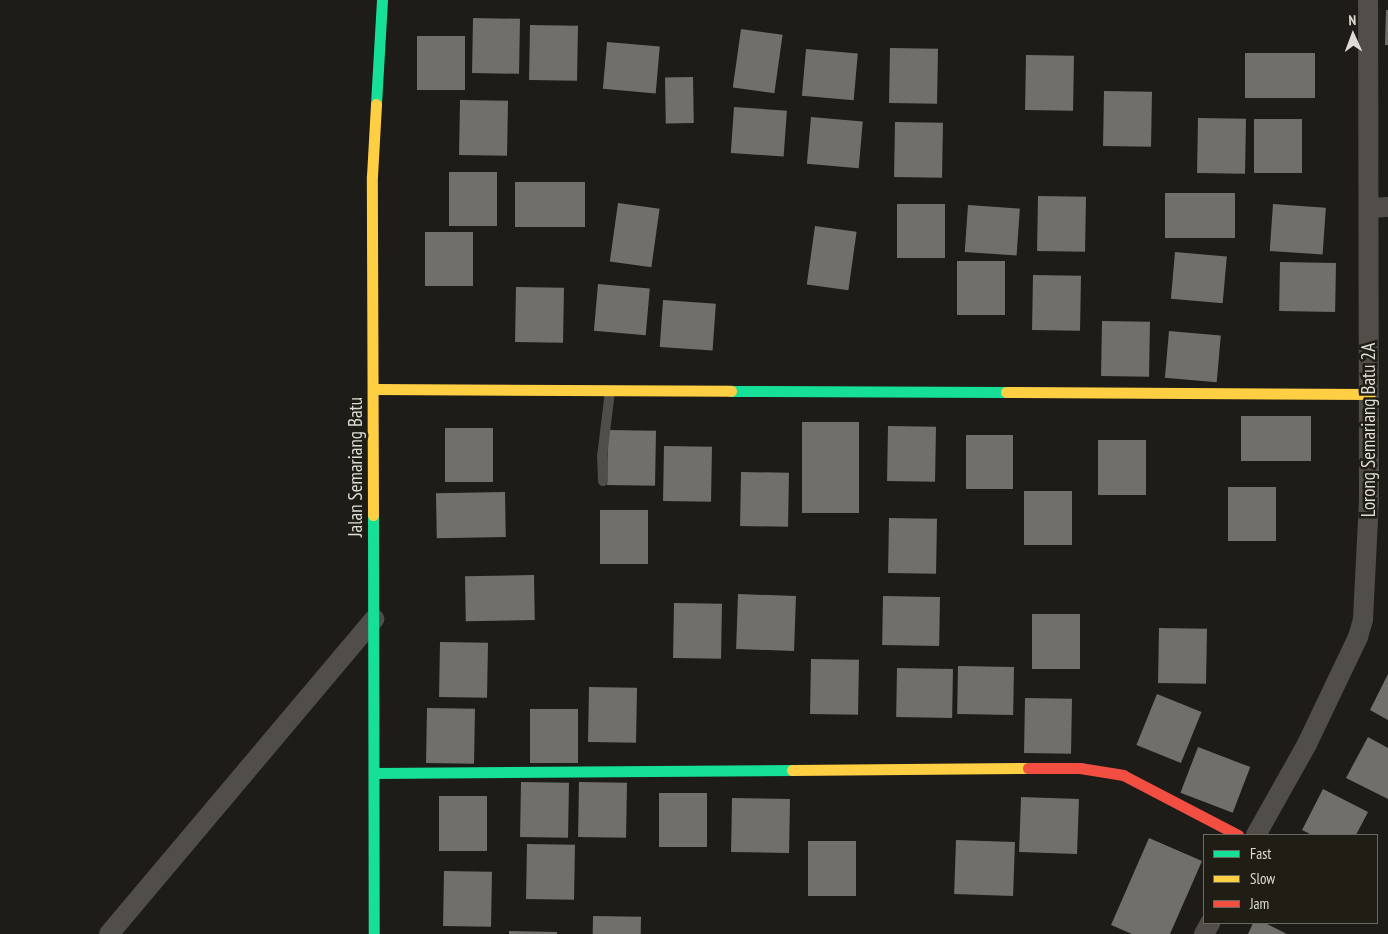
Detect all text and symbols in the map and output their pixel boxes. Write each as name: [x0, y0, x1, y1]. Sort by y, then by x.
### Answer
north arrow: [1328, 10, 1378, 60]
text: N: [1348, 11, 1357, 29]
street label: Lorong Semariang Batu 2A: [1358, 343, 1380, 517]
street label: Jalan Semariang Batu: [345, 397, 367, 537]
legend: [1203, 834, 1378, 924]
text: Fast: [1250, 844, 1271, 863]
text: Slow: [1250, 869, 1275, 888]
text: Jam: [1250, 894, 1269, 913]

